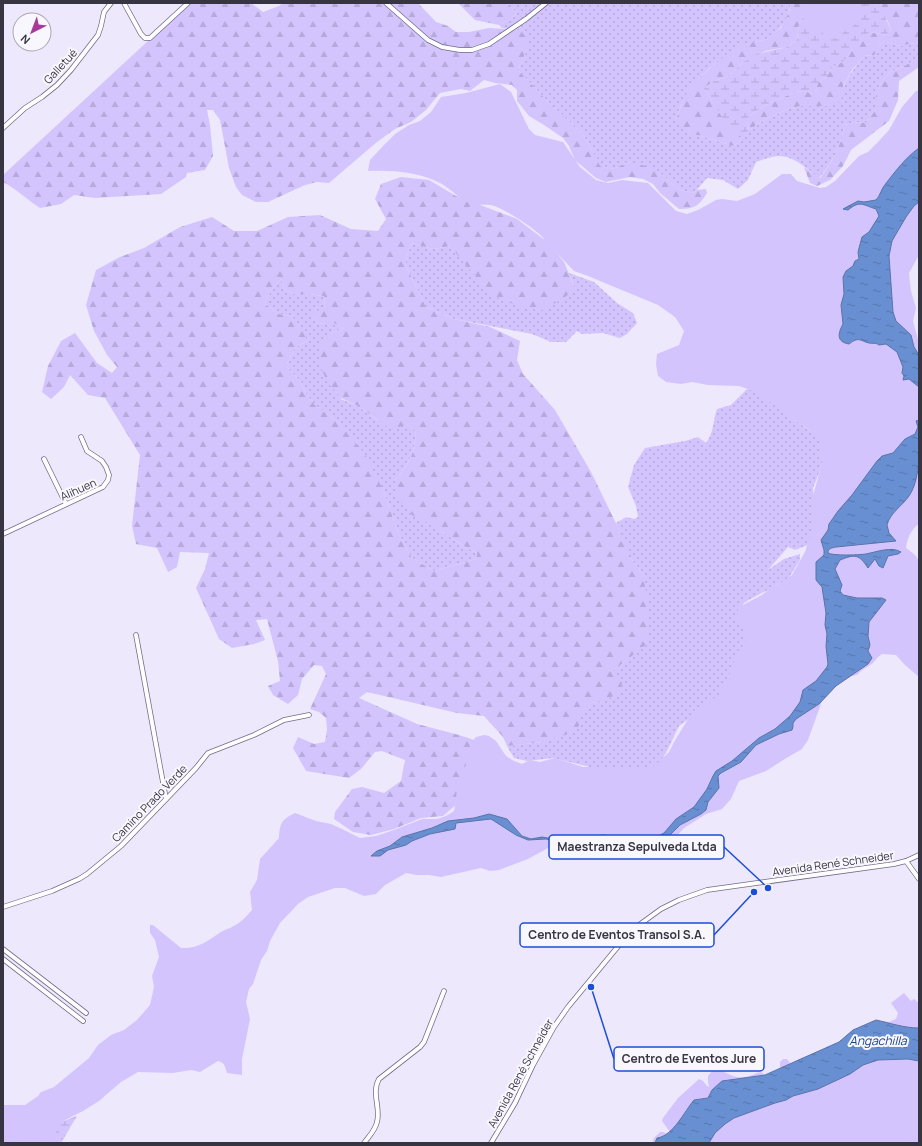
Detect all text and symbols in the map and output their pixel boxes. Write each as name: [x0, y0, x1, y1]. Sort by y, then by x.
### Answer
north arrow: [12, 12, 52, 52]
text: N: [17, 32, 33, 48]
street label: Galletué: [40, 45, 80, 87]
street label: Alihuen: [58, 474, 98, 504]
street label: Camino Prado Verde: [108, 761, 190, 845]
callout: Maestranza Sepulveda Ltda: [549, 835, 724, 859]
text: Maestranza Sepulveda Ltda: [557, 838, 717, 855]
street label: Avenida René Schneider: [771, 847, 895, 879]
callout: Centro de Eventos Transol S.A.: [520, 923, 714, 947]
text: Centro de Eventos Transol S.A.: [528, 926, 706, 943]
street label: Avenida René Schneider: [484, 1016, 556, 1130]
water label: Angachilla: [849, 1032, 908, 1049]
callout: Centro de Eventos Jure: [614, 1047, 764, 1071]
text: Centro de Eventos Jure: [622, 1050, 756, 1067]

